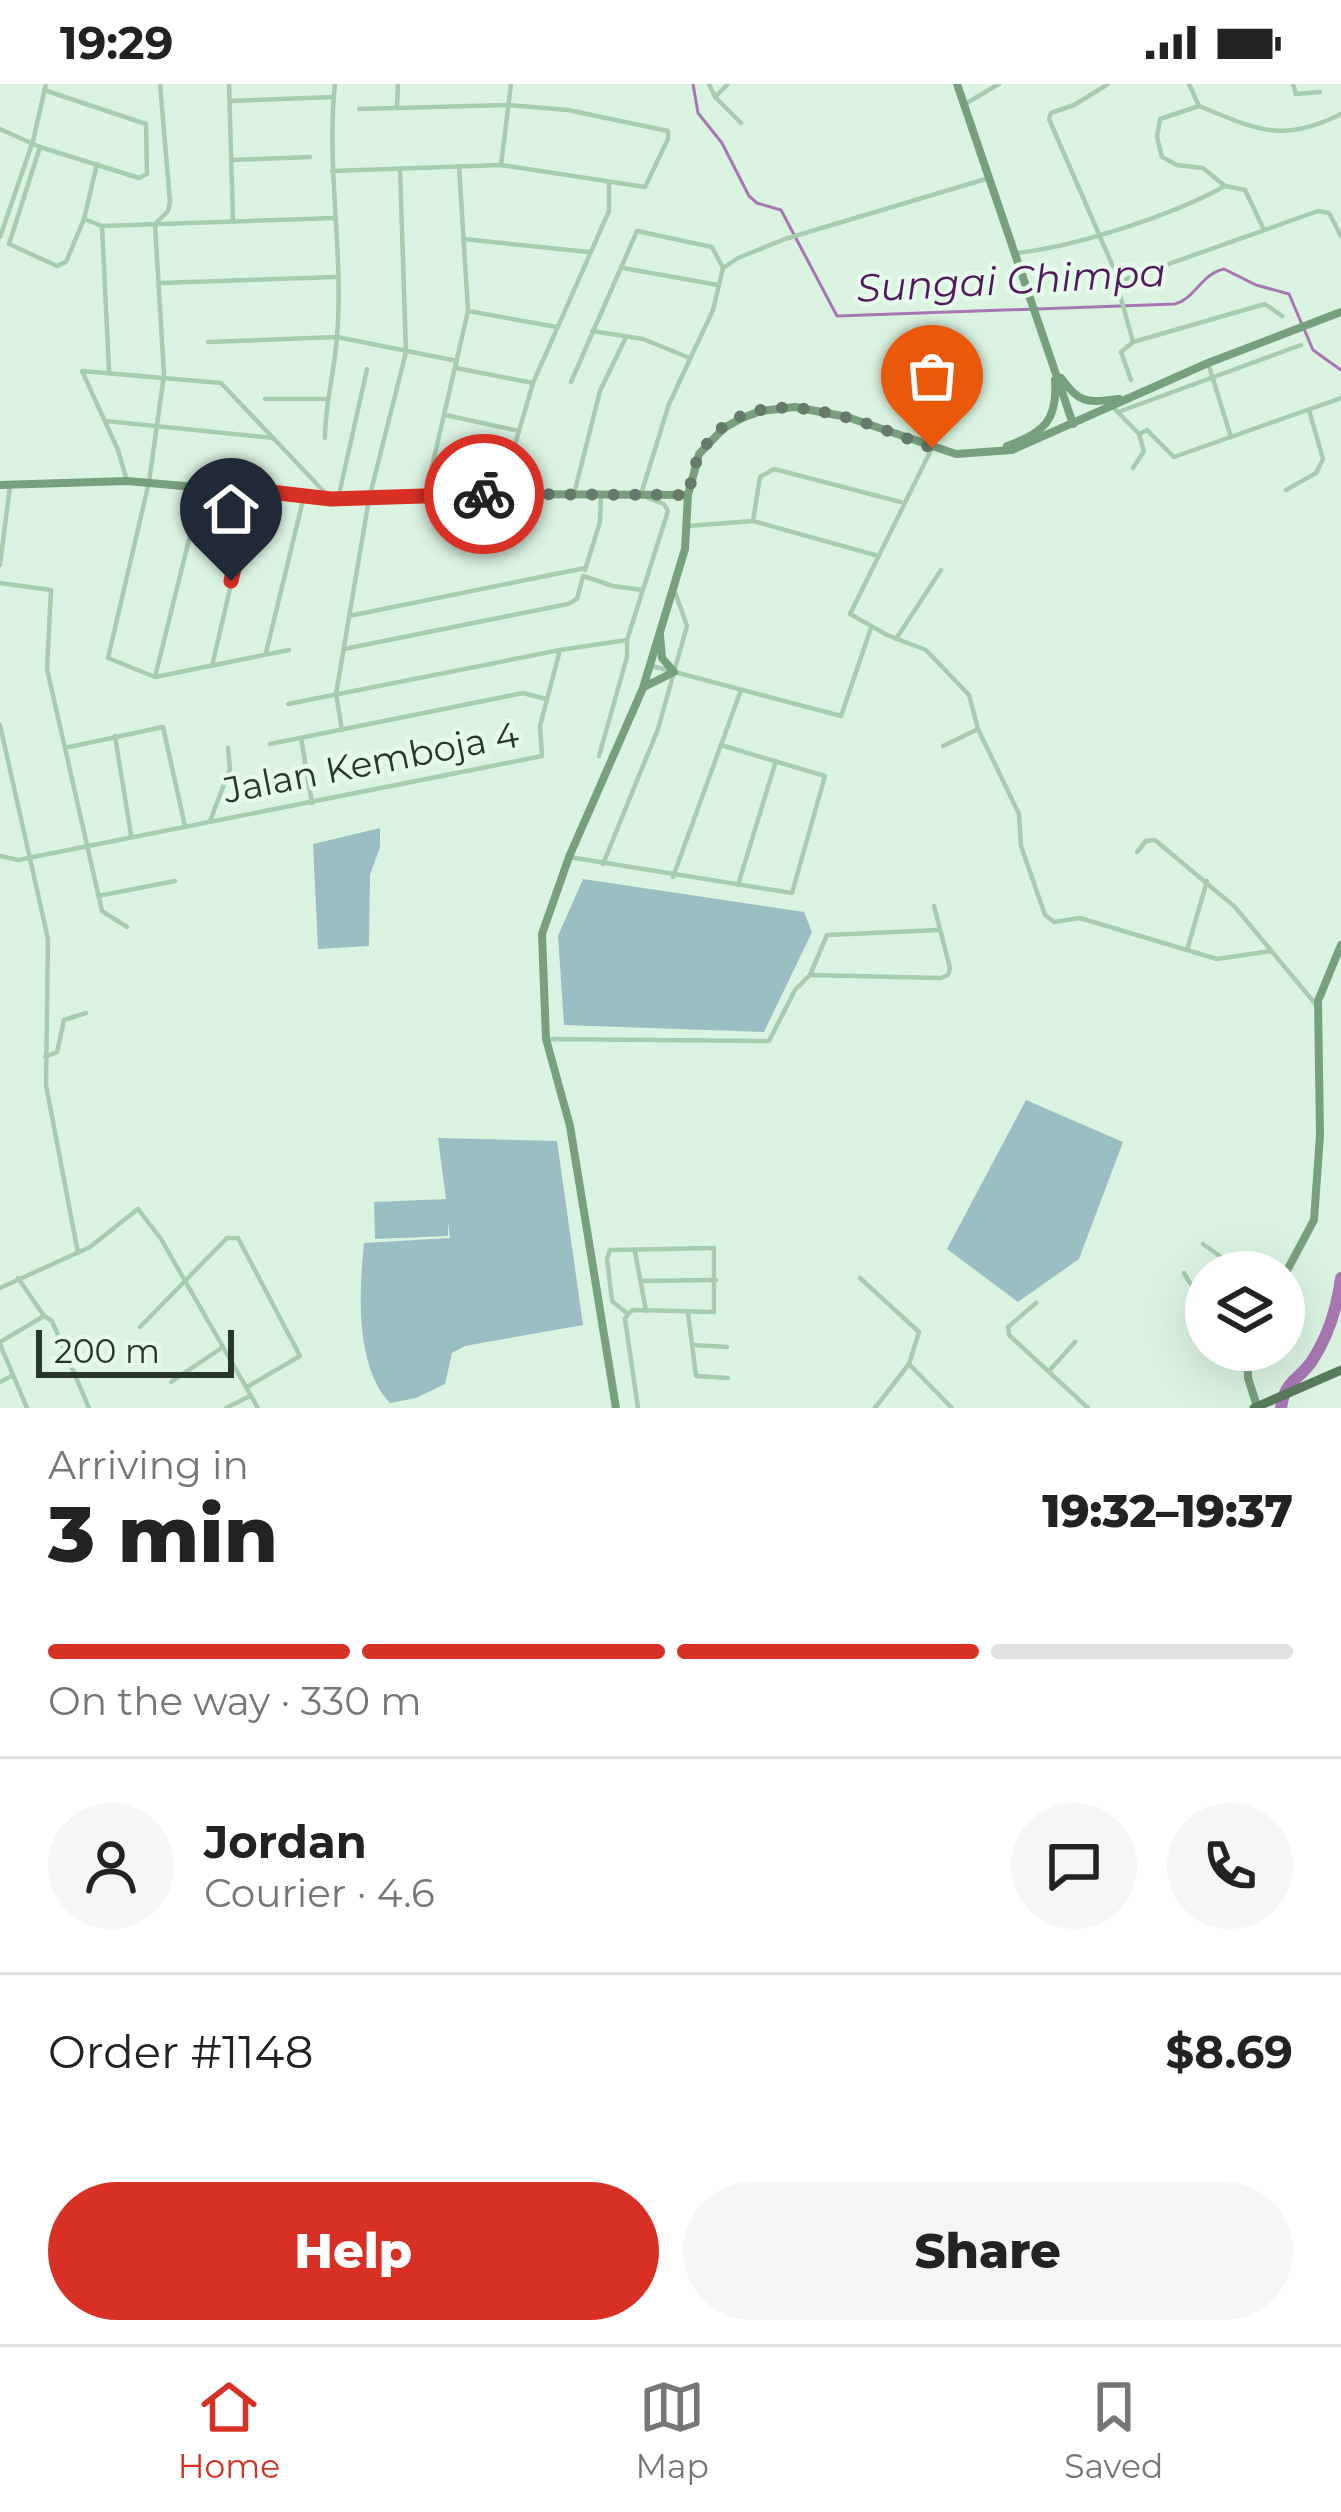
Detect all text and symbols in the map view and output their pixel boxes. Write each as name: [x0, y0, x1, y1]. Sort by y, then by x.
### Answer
text: 19:29: [60, 15, 173, 70]
water label: Sungai Chimpa: [855, 248, 1167, 312]
pin: [881, 325, 983, 448]
icon: bag: [899, 343, 965, 409]
courier: [424, 434, 544, 554]
pin: [180, 458, 282, 581]
icon: bike: [451, 461, 517, 527]
icon: home: [198, 476, 264, 542]
street label: Jalan Kemboja 4: [219, 712, 523, 812]
map controls: [1185, 1251, 1305, 1371]
button: layers: [1185, 1251, 1305, 1371]
scale bar: [36, 1324, 234, 1377]
text: 200 m: [54, 1331, 160, 1371]
text: Arriving in: [48, 1441, 249, 1489]
text: 19:32–19:37: [1042, 1483, 1293, 1538]
text: 3 min: [48, 1486, 278, 1582]
text: On the way · 330 m: [48, 1677, 422, 1725]
button: person: [48, 1803, 174, 1929]
button: chat: [1011, 1803, 1137, 1929]
button: phone: [1167, 1803, 1293, 1929]
text: Jordan: [204, 1814, 367, 1869]
text: Courier · 4.6: [204, 1869, 435, 1917]
text: Order #1148: [48, 2024, 313, 2079]
text: $8.69: [1166, 2024, 1293, 2079]
button: Help: [48, 2182, 659, 2320]
button: Share: [683, 2182, 1293, 2320]
tab: Home: [178, 2374, 280, 2486]
tab: Map: [635, 2374, 709, 2486]
tab: Saved: [1064, 2374, 1163, 2486]

